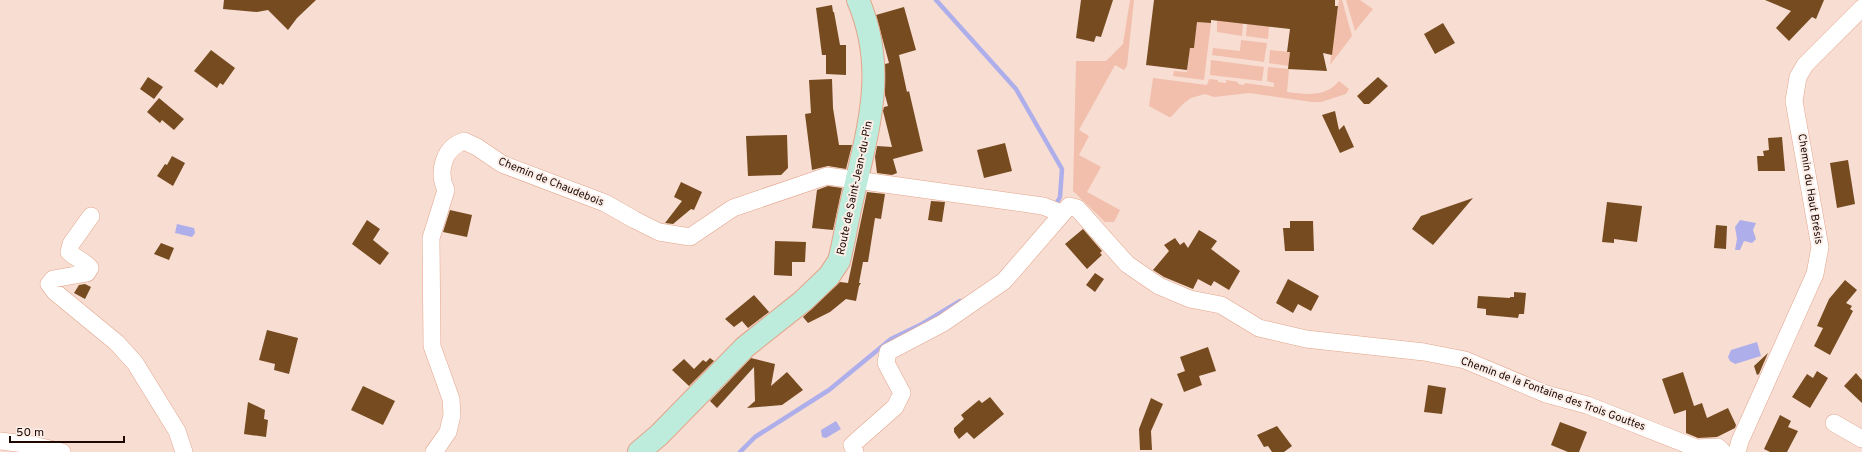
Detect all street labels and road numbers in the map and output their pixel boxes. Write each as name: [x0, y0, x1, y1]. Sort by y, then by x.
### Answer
street label: Route de Saint-Jean-du-Pin: [834, 120, 876, 256]
street label: Chemin du Haut Brésis: [1794, 133, 1826, 245]
street label: Chemin de Chaudebois: [496, 154, 606, 210]
street label: Chemin de la Fontaine des Trois Gouttes: [1459, 354, 1647, 434]

